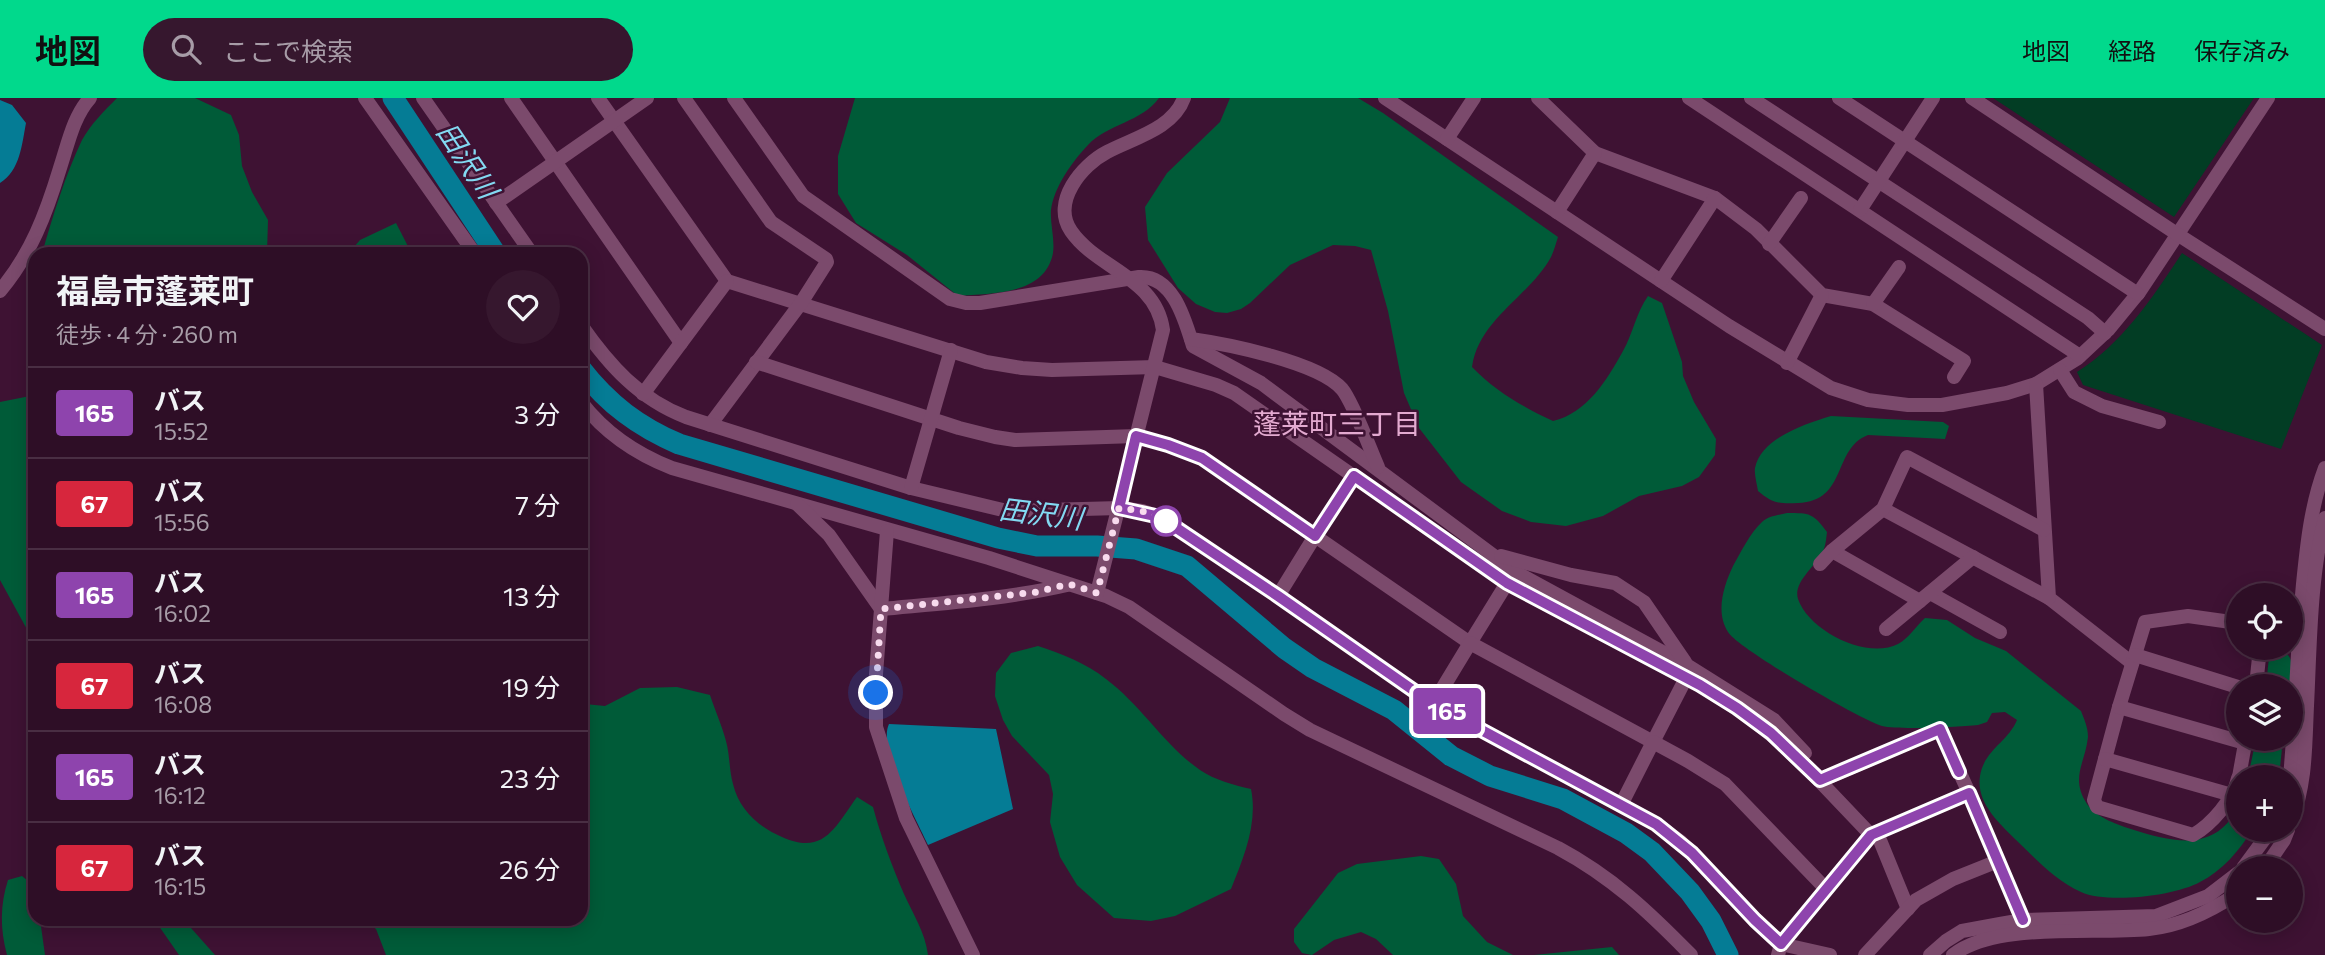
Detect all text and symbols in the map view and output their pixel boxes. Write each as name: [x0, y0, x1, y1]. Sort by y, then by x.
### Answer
search box: [143, 18, 633, 81]
text: 地図: [35, 29, 101, 70]
icon: search: [167, 30, 205, 68]
text: ここで検索: [223, 35, 353, 66]
text: 地図: [2022, 36, 2070, 65]
text: 経路: [2108, 36, 2156, 65]
text: 保存済み: [2194, 36, 2290, 65]
water label: 田沢川: [430, 116, 507, 207]
text: 福島市蓬莱町: [56, 269, 254, 310]
button: heart: [486, 270, 560, 344]
text: 徒歩 · 4 分 · 260 m: [56, 320, 238, 348]
text: バス: [154, 384, 206, 415]
text: 165: [75, 398, 114, 427]
text: 3 分: [514, 398, 560, 429]
district label: 蓬莱町三丁目: [1253, 406, 1421, 440]
text: 15:52: [154, 417, 208, 445]
text: バス: [154, 475, 206, 506]
text: 67: [81, 489, 108, 518]
text: 7 分: [515, 489, 560, 520]
water label: 田沢川: [997, 491, 1088, 535]
unlabelled marker: [1151, 506, 1181, 536]
text: 15:56: [154, 508, 210, 536]
text: バス: [154, 566, 206, 597]
text: 165: [75, 580, 114, 609]
text: 13 分: [503, 580, 560, 611]
map controls: [2226, 583, 2303, 933]
button: locate: [2226, 583, 2303, 660]
text: 16:02: [154, 599, 211, 627]
text: バス: [154, 657, 206, 688]
text: 67: [81, 671, 108, 700]
text: 19 分: [502, 671, 560, 702]
button: layers: [2226, 674, 2303, 751]
your location: [858, 675, 893, 710]
line badge: 165: [1407, 688, 1487, 734]
text: 16:08: [154, 690, 212, 718]
text: 165: [1427, 696, 1467, 725]
text: バス: [154, 748, 206, 779]
text: 165: [75, 762, 114, 791]
text: 23 分: [500, 762, 560, 793]
button: +: [2226, 765, 2303, 842]
text: 16:12: [154, 781, 206, 809]
text: バス: [154, 839, 206, 870]
text: 67: [81, 853, 108, 882]
text: 26 分: [499, 853, 560, 884]
button: −: [2226, 856, 2303, 933]
text: 16:15: [154, 872, 206, 900]

